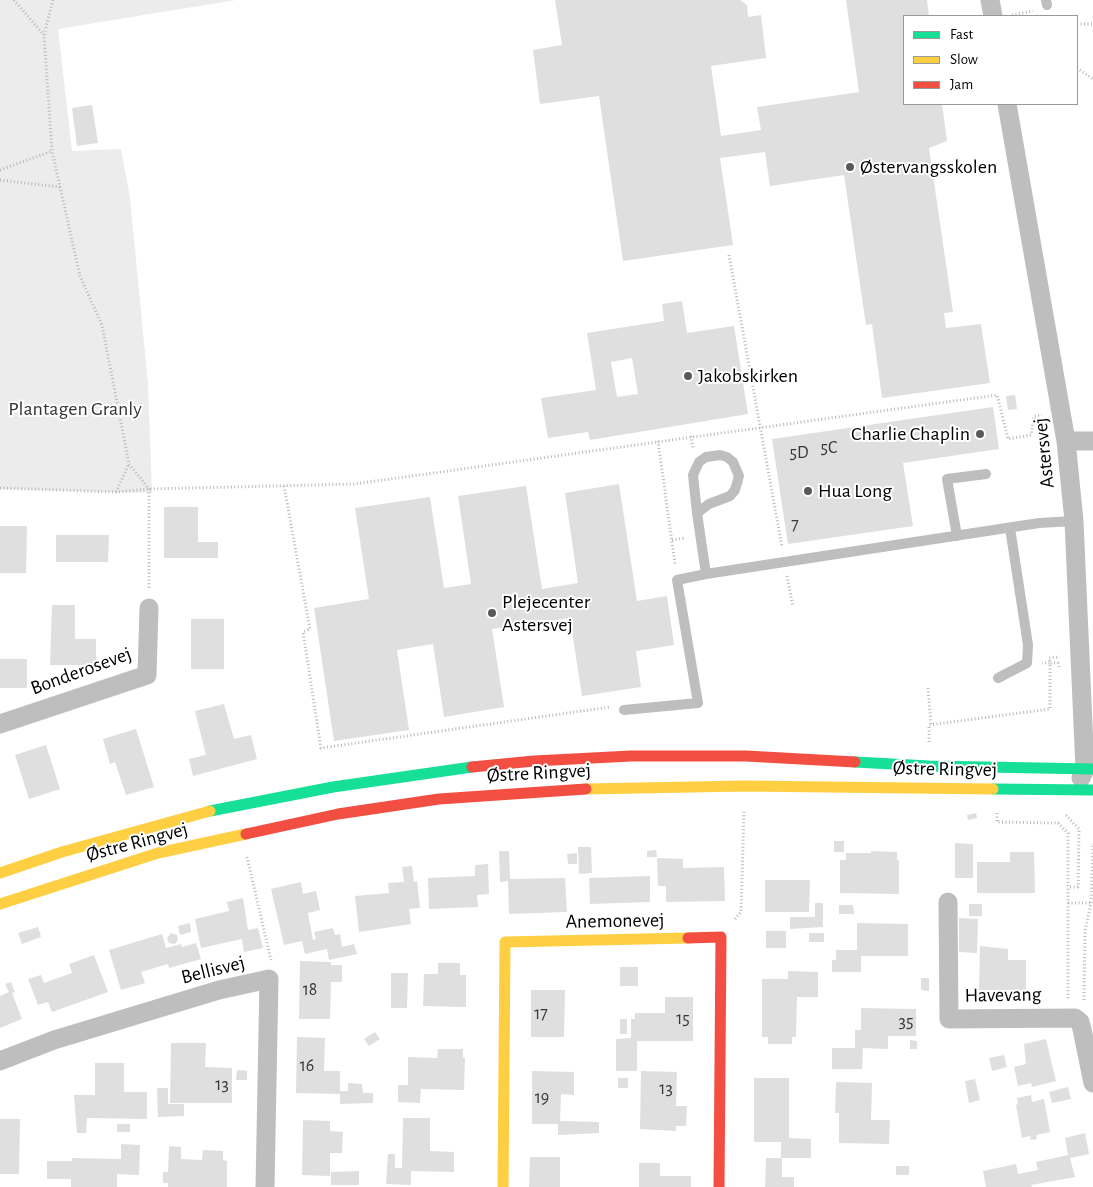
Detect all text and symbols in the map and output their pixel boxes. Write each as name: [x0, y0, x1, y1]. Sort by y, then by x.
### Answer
legend: [903, 15, 1078, 105]
text: Fast: [950, 27, 973, 42]
text: Slow: [950, 52, 978, 67]
text: Jam: [950, 77, 973, 92]
place label: Østervangsskolen: [860, 155, 997, 179]
marker: Østervangsskolen: [844, 161, 856, 173]
place label: Jakobskirken: [698, 364, 798, 388]
marker: Jakobskirken: [682, 370, 694, 382]
park label: Plantagen Granly: [8, 397, 142, 421]
street label: Astersvej: [1028, 417, 1060, 489]
place label: Charlie Chaplin: [851, 422, 970, 446]
marker: Charlie Chaplin: [974, 428, 986, 440]
house number: 5C: [821, 437, 837, 459]
house number: 5D: [789, 442, 809, 464]
place label: Hua Long: [818, 479, 892, 503]
marker: Hua Long: [802, 485, 814, 497]
house number: 7: [791, 514, 799, 536]
place label: Plejecenter Astersvej: [502, 590, 590, 637]
marker: Plejecenter Astersvej: [486, 607, 498, 619]
street label: Bonderosevej: [27, 642, 135, 700]
street label: Østre Ringvej: [893, 756, 997, 782]
street label: Østre Ringvej: [486, 758, 592, 788]
street label: Østre Ringvej: [84, 817, 190, 867]
street label: Anemonevej: [565, 908, 665, 934]
street label: Bellisvej: [179, 951, 247, 989]
house number: 18: [303, 979, 317, 1001]
street label: Havevang: [964, 982, 1042, 1008]
house number: 17: [534, 1003, 548, 1025]
house number: 15: [676, 1008, 690, 1030]
house number: 35: [899, 1011, 913, 1033]
house number: 16: [300, 1055, 314, 1077]
house number: 13: [215, 1074, 229, 1096]
house number: 13: [659, 1078, 673, 1100]
house number: 19: [535, 1087, 549, 1109]

